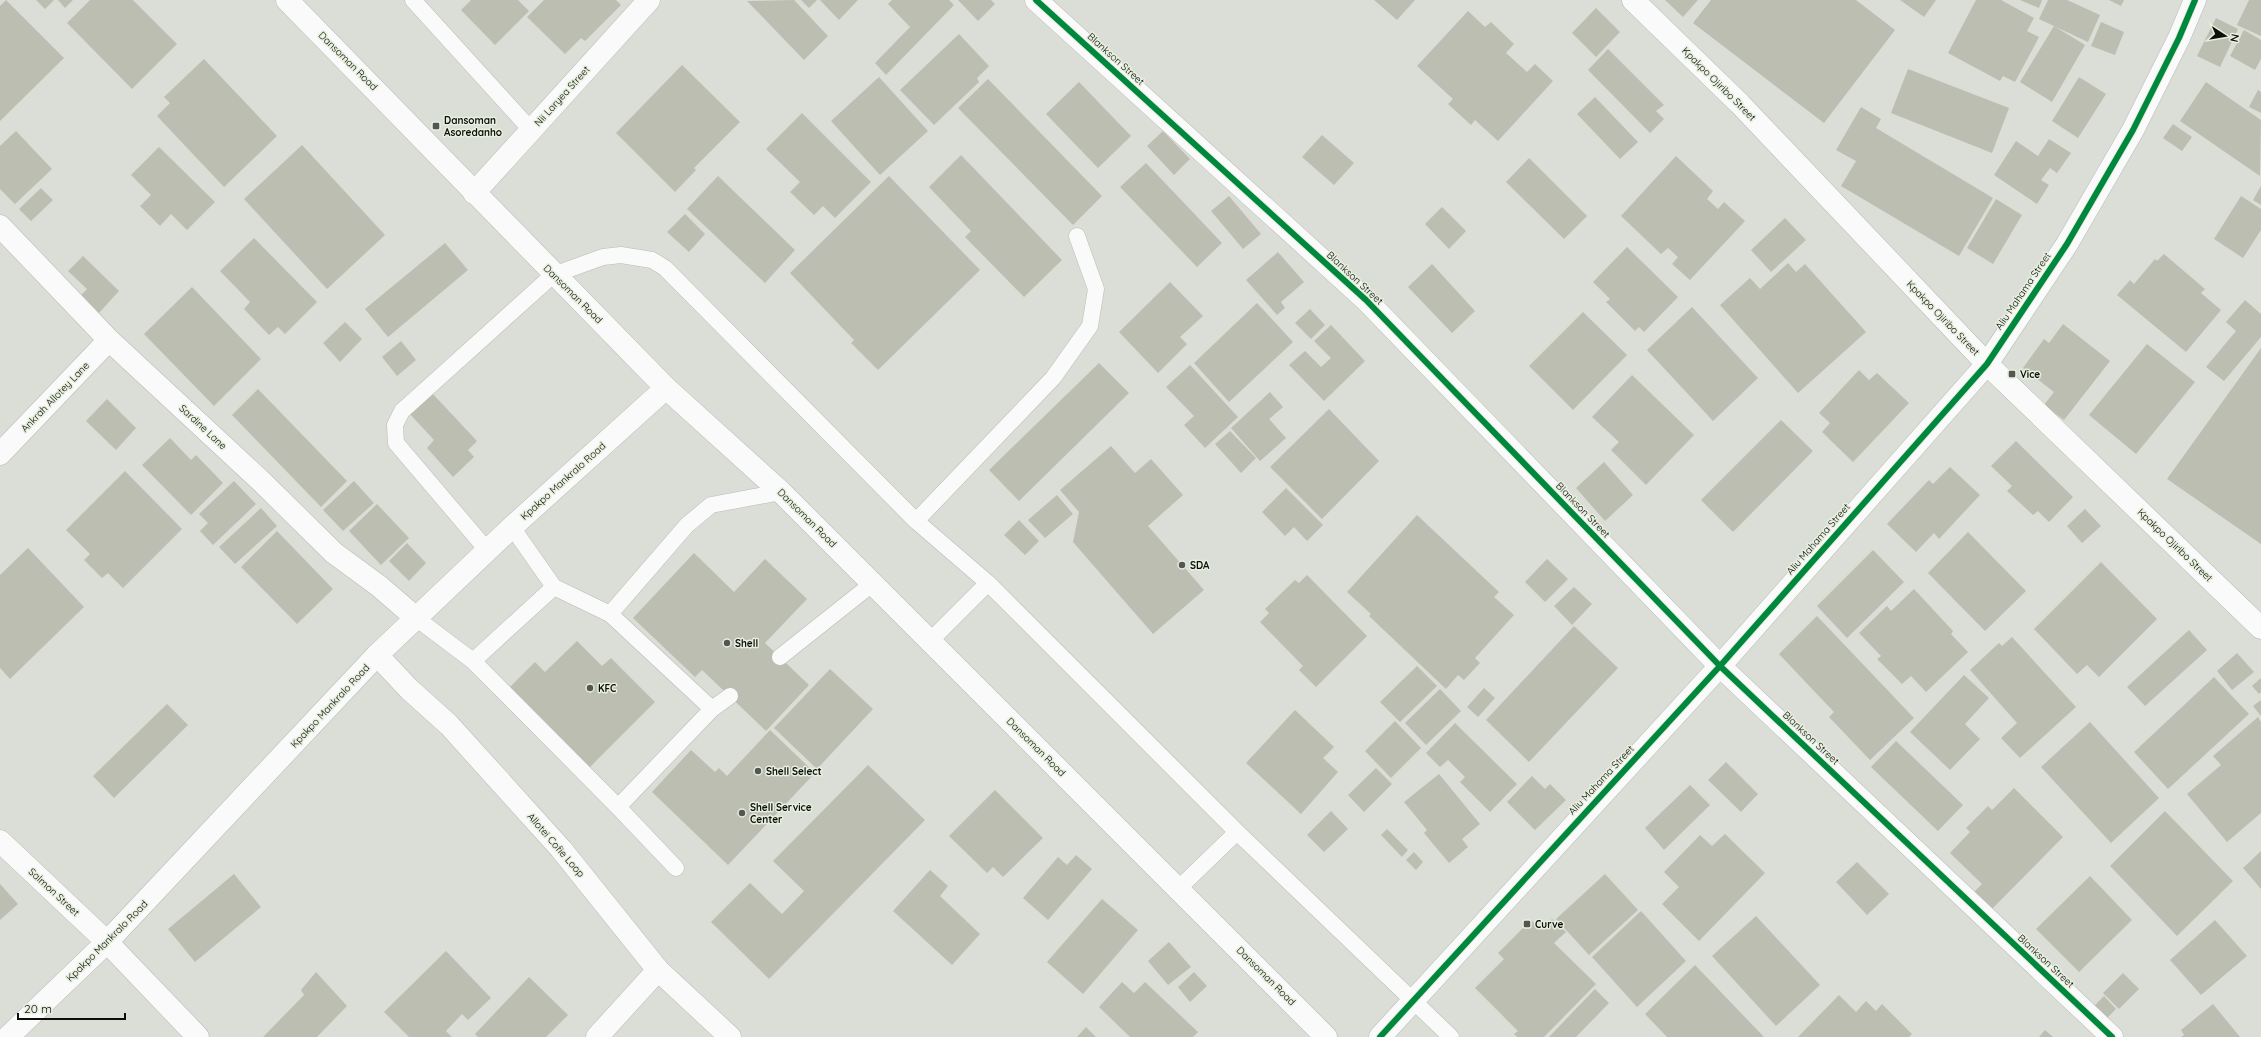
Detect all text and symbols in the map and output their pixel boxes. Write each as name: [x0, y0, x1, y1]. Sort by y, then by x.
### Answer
north arrow: [2205, 16, 2245, 56]
street label: Dansoman Road: [316, 29, 380, 93]
street label: Blankson Street: [1085, 30, 1148, 88]
text: N: [2227, 33, 2242, 43]
street label: Kpakpo Ojiribo Street: [1679, 44, 1759, 124]
street label: Nii Laryea Street: [531, 63, 593, 129]
place label: Dansoman Asoredanho: [444, 114, 502, 139]
marker: Dansoman Asoredanho: [431, 121, 441, 131]
street label: Blankson Street: [1324, 249, 1386, 308]
street label: Aliu Mahama Street: [1992, 249, 2054, 332]
street label: Dansoman Road: [541, 262, 605, 326]
street label: Kpakpo Ojiribo Street: [1904, 278, 1983, 359]
street label: Ankrah Allotey Lane: [18, 359, 92, 435]
place label: Vice: [2020, 368, 2040, 381]
marker: Vice: [2007, 369, 2017, 379]
street label: Sardine Lane: [176, 402, 230, 453]
street label: Kpakpo Mankralo Road: [518, 439, 608, 523]
street label: Blankson Street: [1553, 479, 1613, 541]
street label: Dansoman Road: [775, 486, 839, 550]
street label: Aliu Mahama Street: [1783, 500, 1853, 577]
street label: Kpakpo Ojiribo Street: [2135, 506, 2216, 585]
place label: SDA: [1190, 559, 1210, 572]
marker: SDA: [1177, 560, 1187, 570]
place label: Shell: [735, 637, 758, 650]
marker: Shell: [722, 638, 732, 648]
street label: Kpakpo Mankralo Road: [288, 661, 372, 751]
place label: KFC: [598, 682, 617, 695]
marker: KFC: [585, 683, 595, 693]
street label: Blankson Street: [1780, 709, 1842, 768]
street label: Dansoman Road: [1004, 715, 1068, 779]
street label: Aliu Mahama Street: [1565, 742, 1637, 818]
place label: Shell Select: [766, 765, 822, 778]
marker: Shell Select: [753, 766, 763, 776]
place label: Shell Service Center: [750, 801, 812, 826]
marker: Shell Service Center: [737, 808, 747, 818]
street label: Allotei Cofie Loop: [525, 810, 587, 880]
street label: Salmon Street: [26, 865, 83, 919]
street label: Kpakpo Mankralo Road: [64, 898, 150, 984]
place label: Curve: [1535, 918, 1564, 931]
marker: Curve: [1522, 919, 1532, 929]
street label: Blankson Street: [2015, 932, 2077, 991]
street label: Dansoman Road: [1234, 944, 1298, 1008]
scale bar: [18, 995, 125, 1021]
text: 20 m: [24, 1001, 52, 1016]

